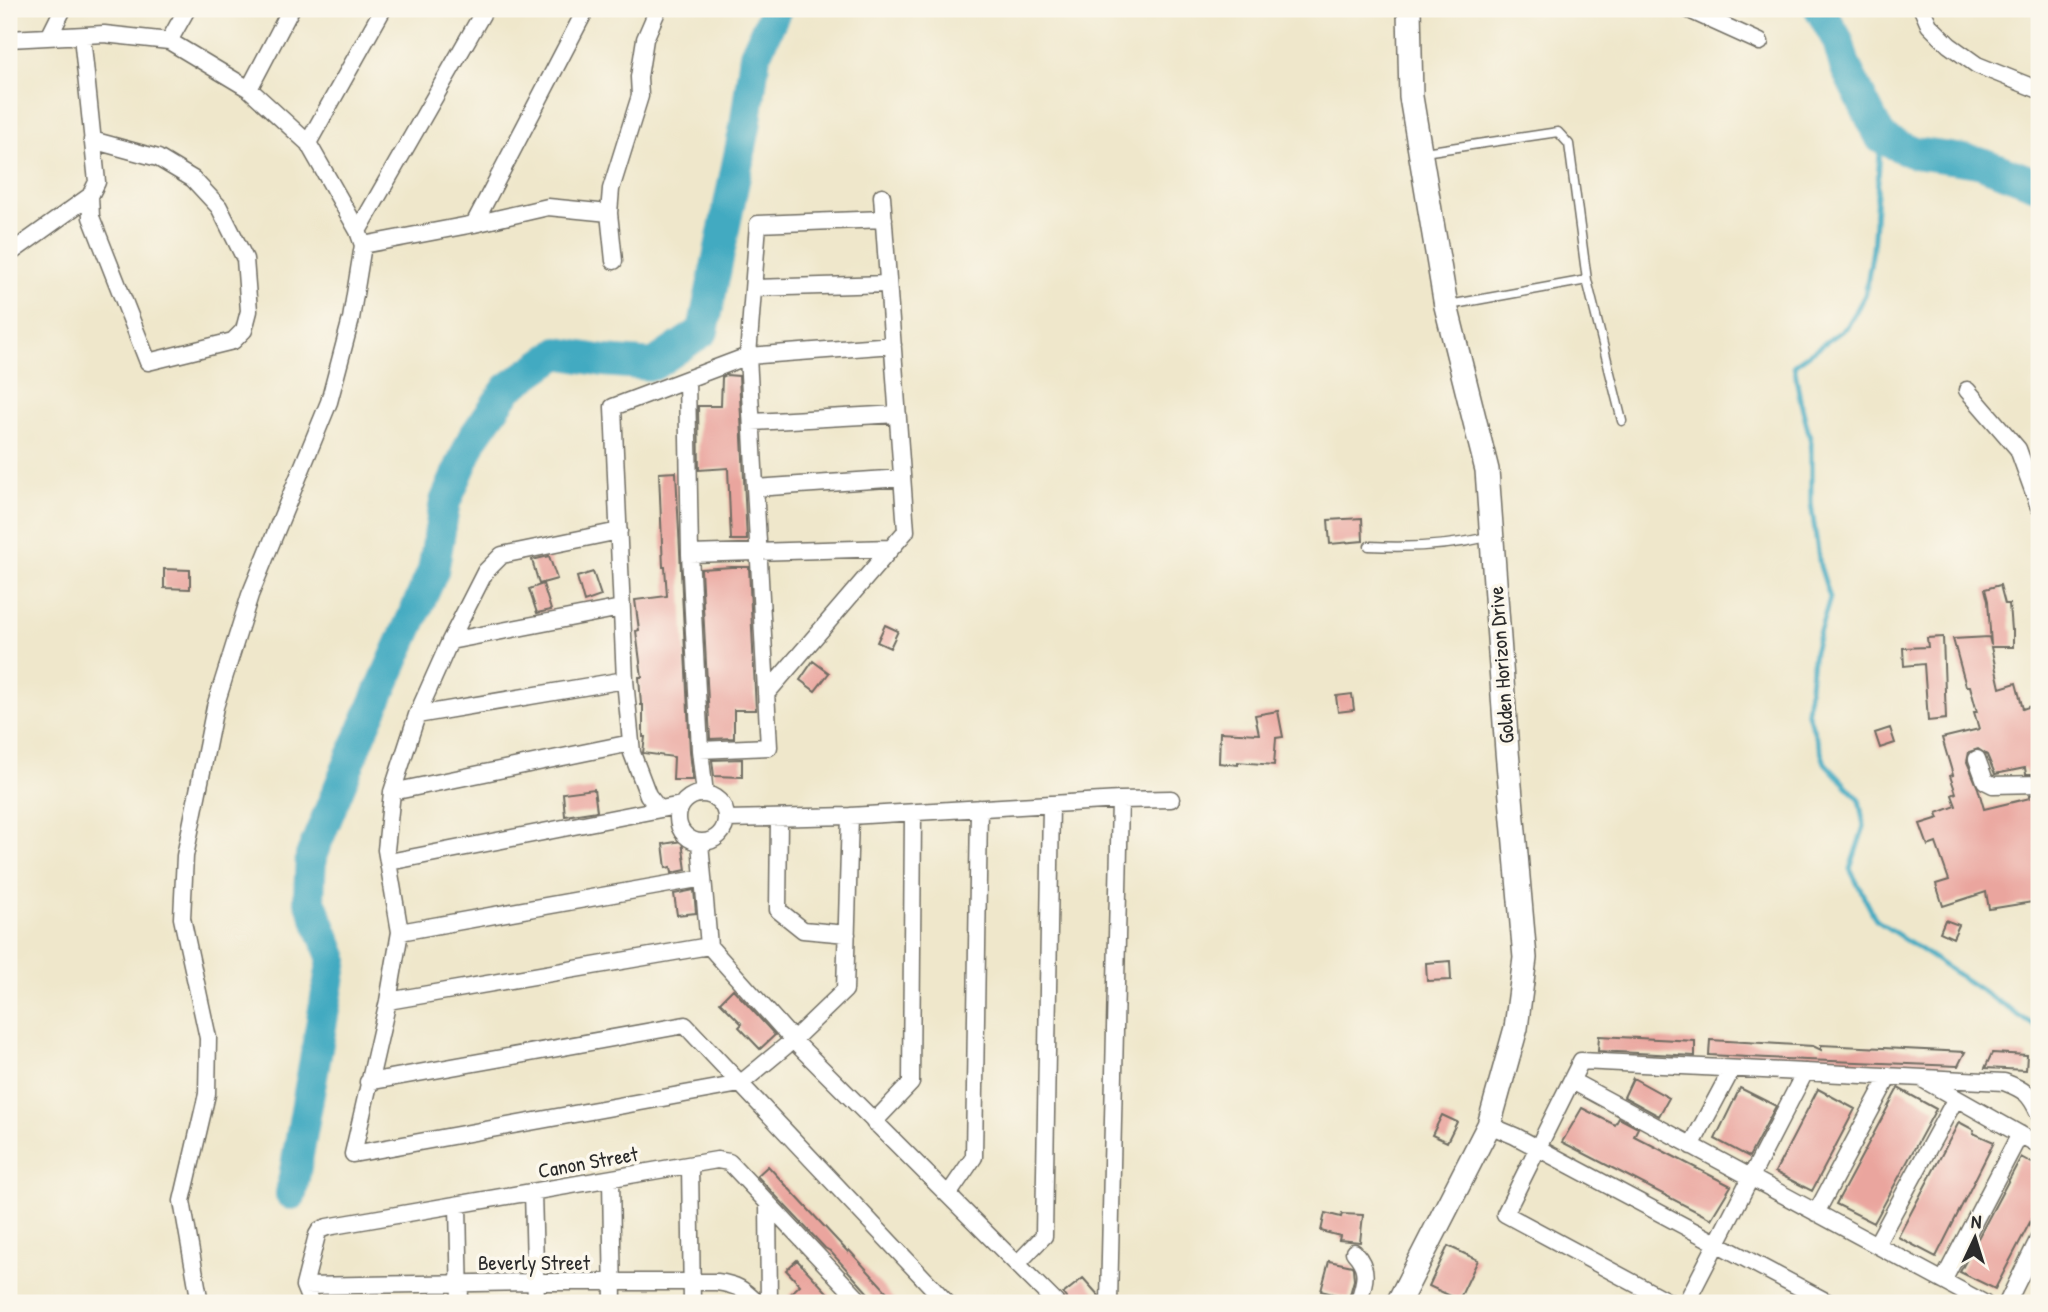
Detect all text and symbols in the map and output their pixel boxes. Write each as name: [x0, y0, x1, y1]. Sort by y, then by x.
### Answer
street label: Golden Horizon Drive: [1481, 585, 1521, 745]
street label: Canon Street: [536, 1139, 641, 1185]
north arrow: [1940, 1204, 2010, 1274]
text: N: [1970, 1208, 1982, 1234]
street label: Beverly Street: [478, 1248, 591, 1277]

